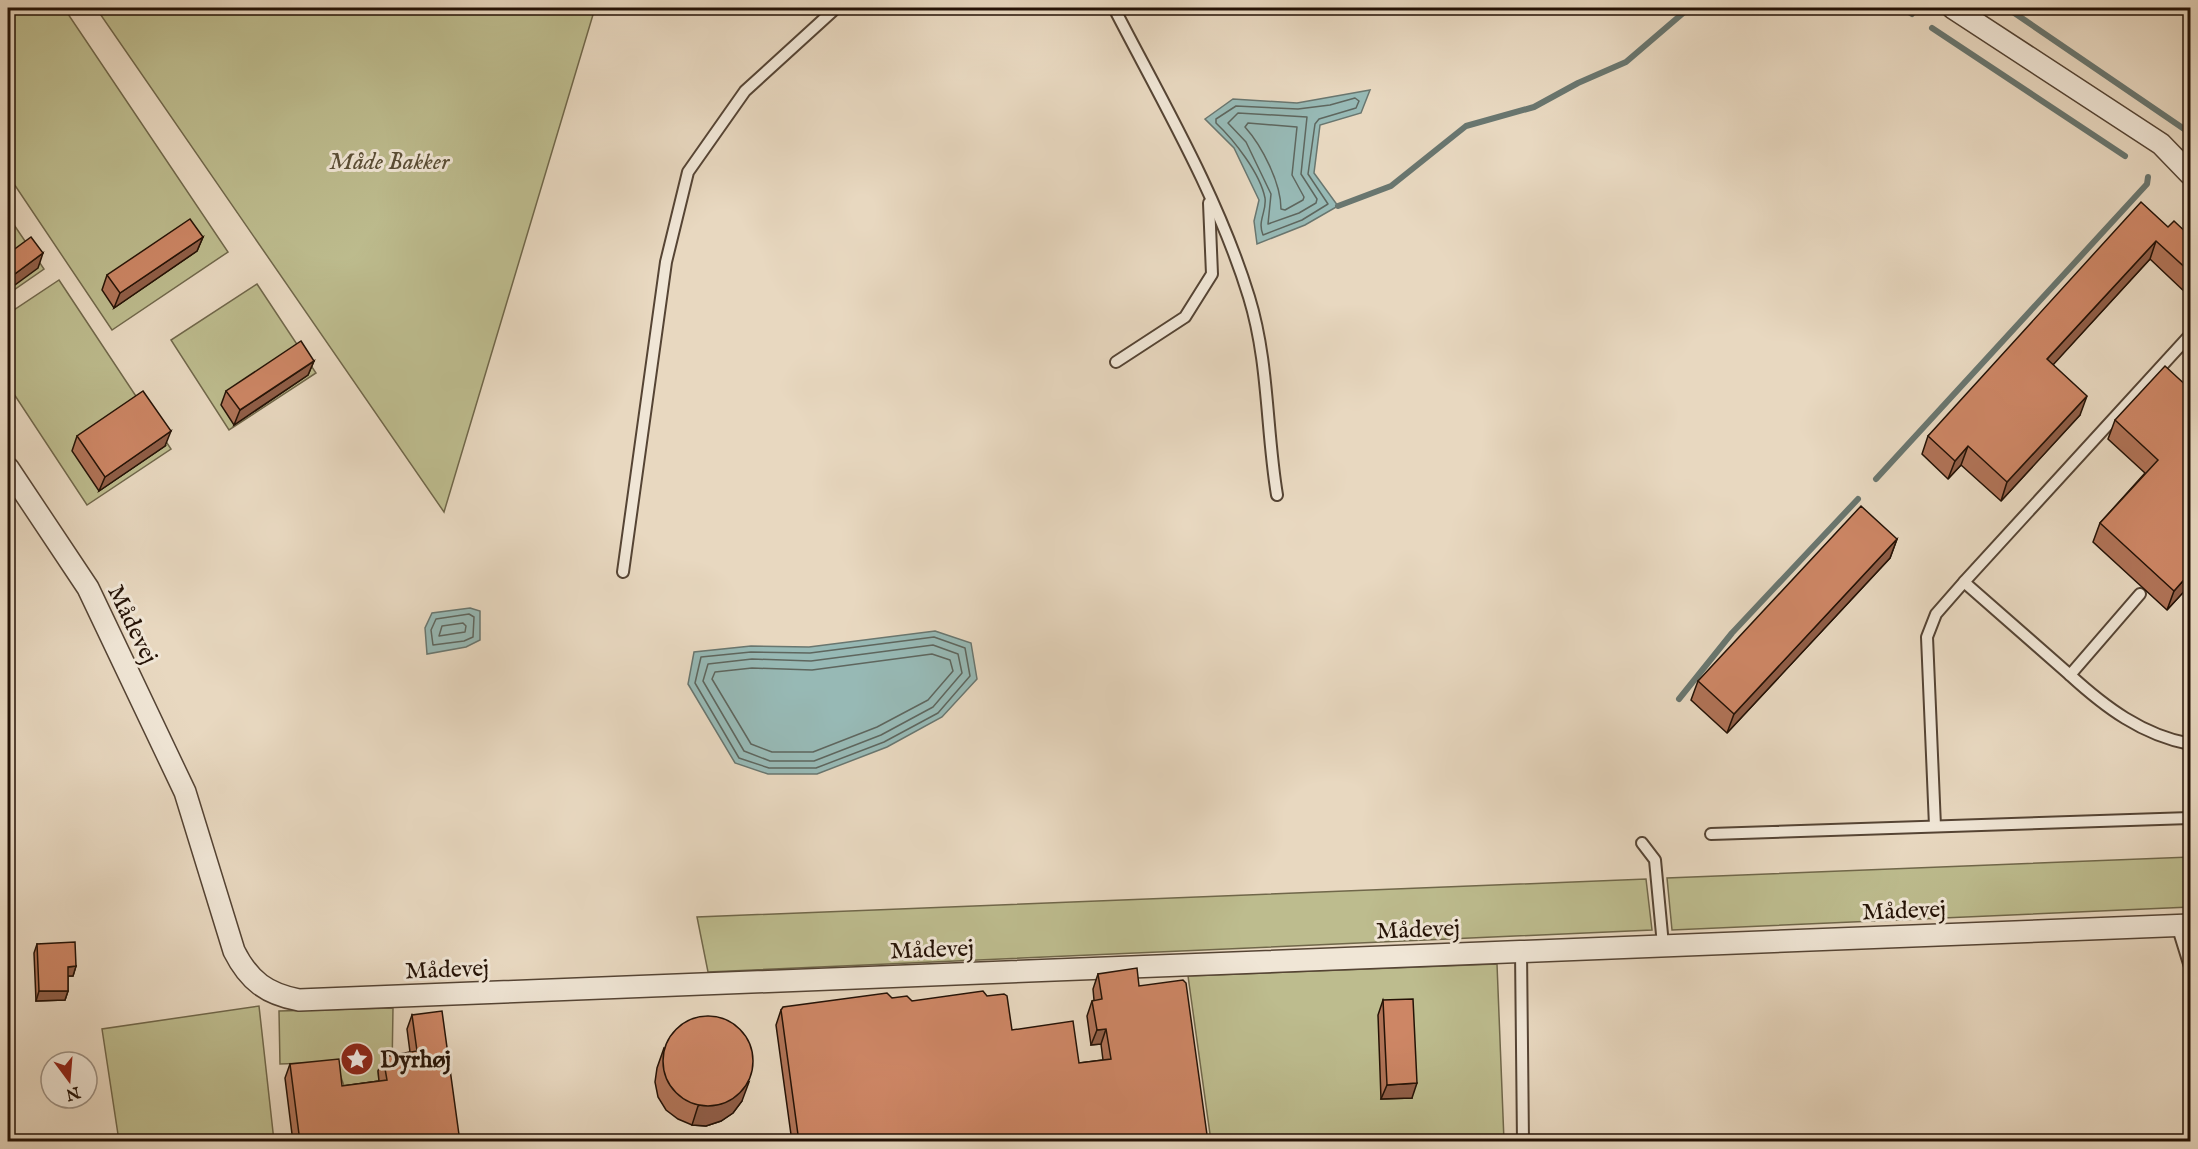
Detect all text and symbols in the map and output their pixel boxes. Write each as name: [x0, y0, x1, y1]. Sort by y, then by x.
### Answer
park label: Måde Bakker: [329, 147, 451, 178]
street label: Mådevej: [99, 580, 164, 669]
street label: Mådevej: [1862, 895, 1947, 928]
street label: Mådevej: [1376, 914, 1461, 947]
street label: Mådevej: [890, 934, 975, 967]
street label: Mådevej: [405, 954, 490, 987]
place icon: Dyrhøj: [339, 1041, 375, 1077]
place label: Dyrhøj: [380, 1045, 451, 1076]
north arrow: [39, 1050, 99, 1110]
text: N: [63, 1081, 83, 1104]

